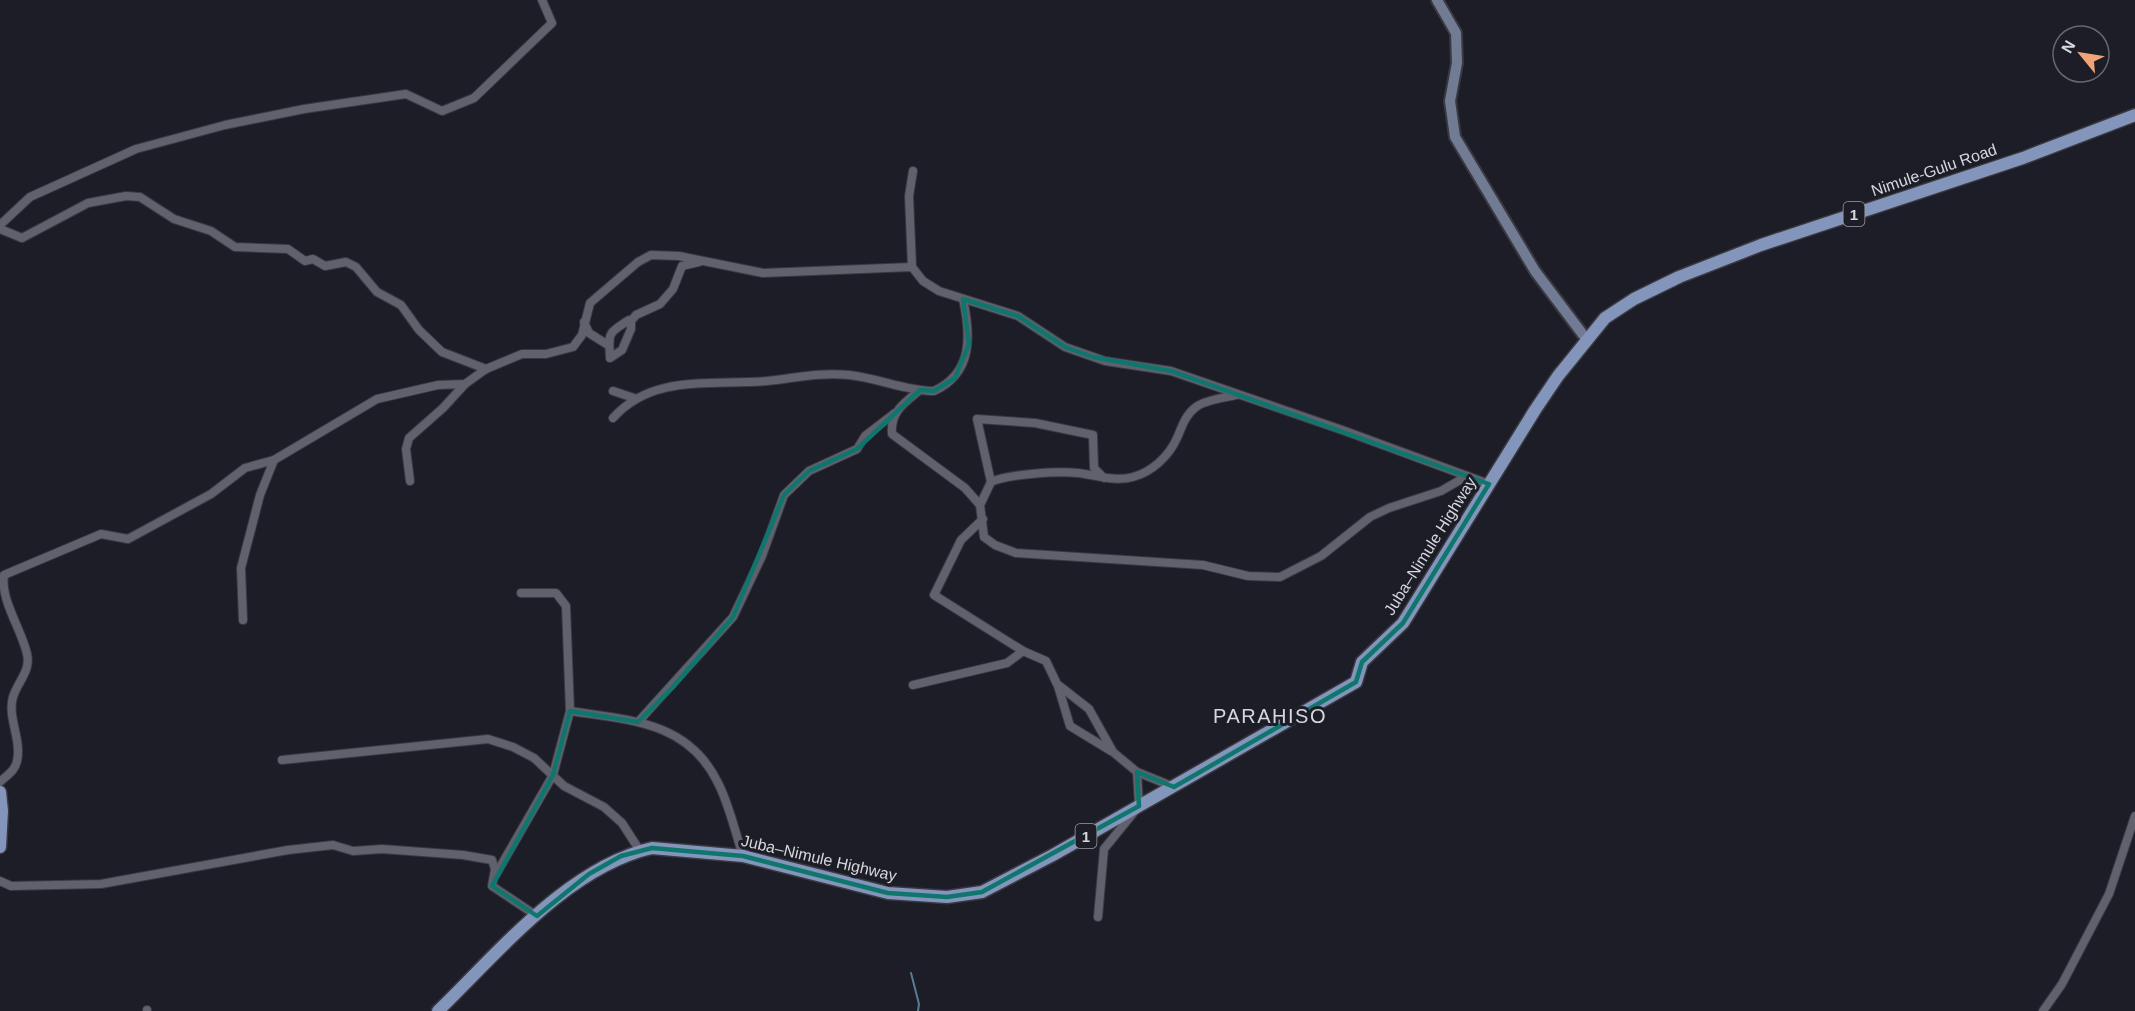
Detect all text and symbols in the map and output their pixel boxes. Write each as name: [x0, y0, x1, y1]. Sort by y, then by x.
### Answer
north arrow: [2051, 24, 2111, 84]
text: N: [2058, 37, 2079, 56]
street label: Nimule-Gulu Road: [1869, 141, 1999, 199]
road number: 1: [1844, 202, 1864, 226]
street label: Juba–Nimule Highway: [1381, 474, 1479, 618]
district label: PARAHISO: [1213, 705, 1327, 727]
road number: 1: [1076, 824, 1096, 848]
street label: Juba–Nimule Highway: [740, 832, 898, 884]

